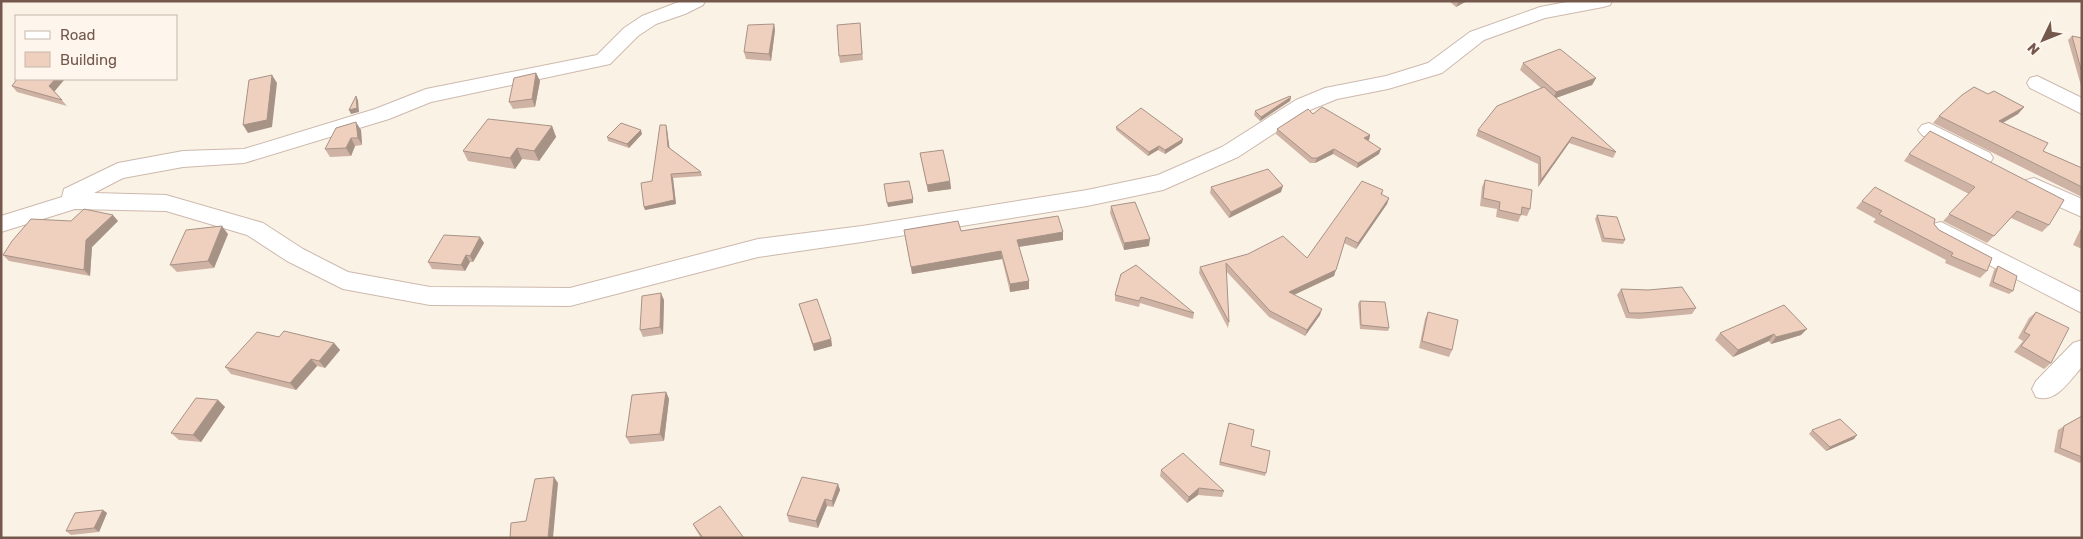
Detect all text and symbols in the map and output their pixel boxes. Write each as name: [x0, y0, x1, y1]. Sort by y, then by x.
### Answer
legend: [15, 15, 178, 80]
north arrow: [2018, 15, 2068, 65]
text: Road: [60, 26, 96, 44]
text: N: [2024, 39, 2044, 58]
text: Building: [60, 51, 117, 69]

